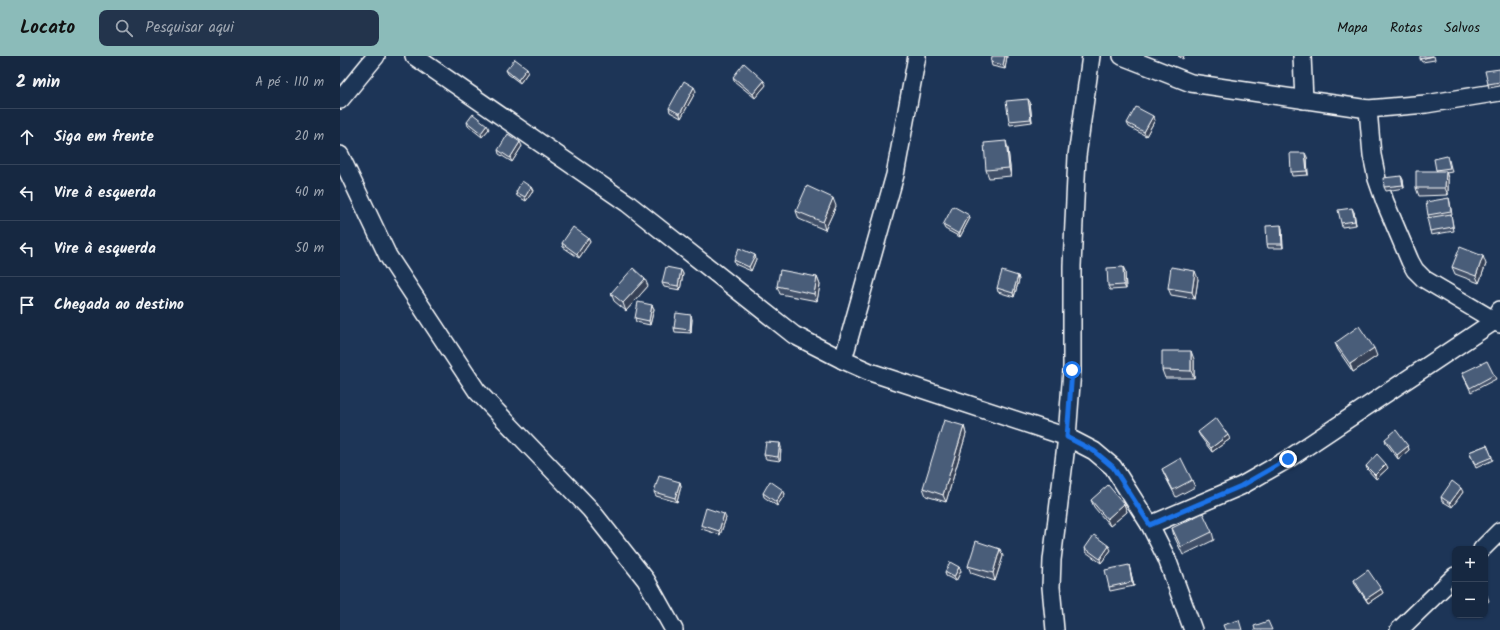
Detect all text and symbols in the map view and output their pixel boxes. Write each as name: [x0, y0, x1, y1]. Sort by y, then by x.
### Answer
search box: [99, 10, 379, 46]
text: Locato: [20, 13, 75, 43]
text: Pesquisar aqui: [145, 16, 234, 40]
icon: search: [113, 17, 135, 39]
text: Mapa: [1337, 17, 1368, 39]
text: Rotas: [1390, 17, 1422, 39]
text: Salvos: [1444, 17, 1480, 39]
text: 2 min: [16, 69, 60, 96]
text: A pé · 110 m: [255, 72, 324, 93]
text: Siga em frente: [54, 125, 154, 149]
icon: ahead: [16, 126, 38, 148]
text: 20 m: [294, 126, 324, 147]
text: Vire à esquerda: [54, 181, 156, 205]
icon: left: [16, 182, 38, 204]
text: 40 m: [295, 182, 324, 203]
text: Vire à esquerda: [54, 237, 156, 261]
icon: left: [16, 238, 38, 260]
text: 50 m: [295, 238, 324, 259]
text: Chegada ao destino: [54, 293, 184, 317]
icon: arrive: [16, 294, 38, 316]
route start: [1063, 361, 1081, 379]
route end: [1279, 450, 1297, 468]
map controls: [1452, 546, 1488, 618]
button: +: [1452, 546, 1488, 582]
button: −: [1452, 582, 1488, 618]

